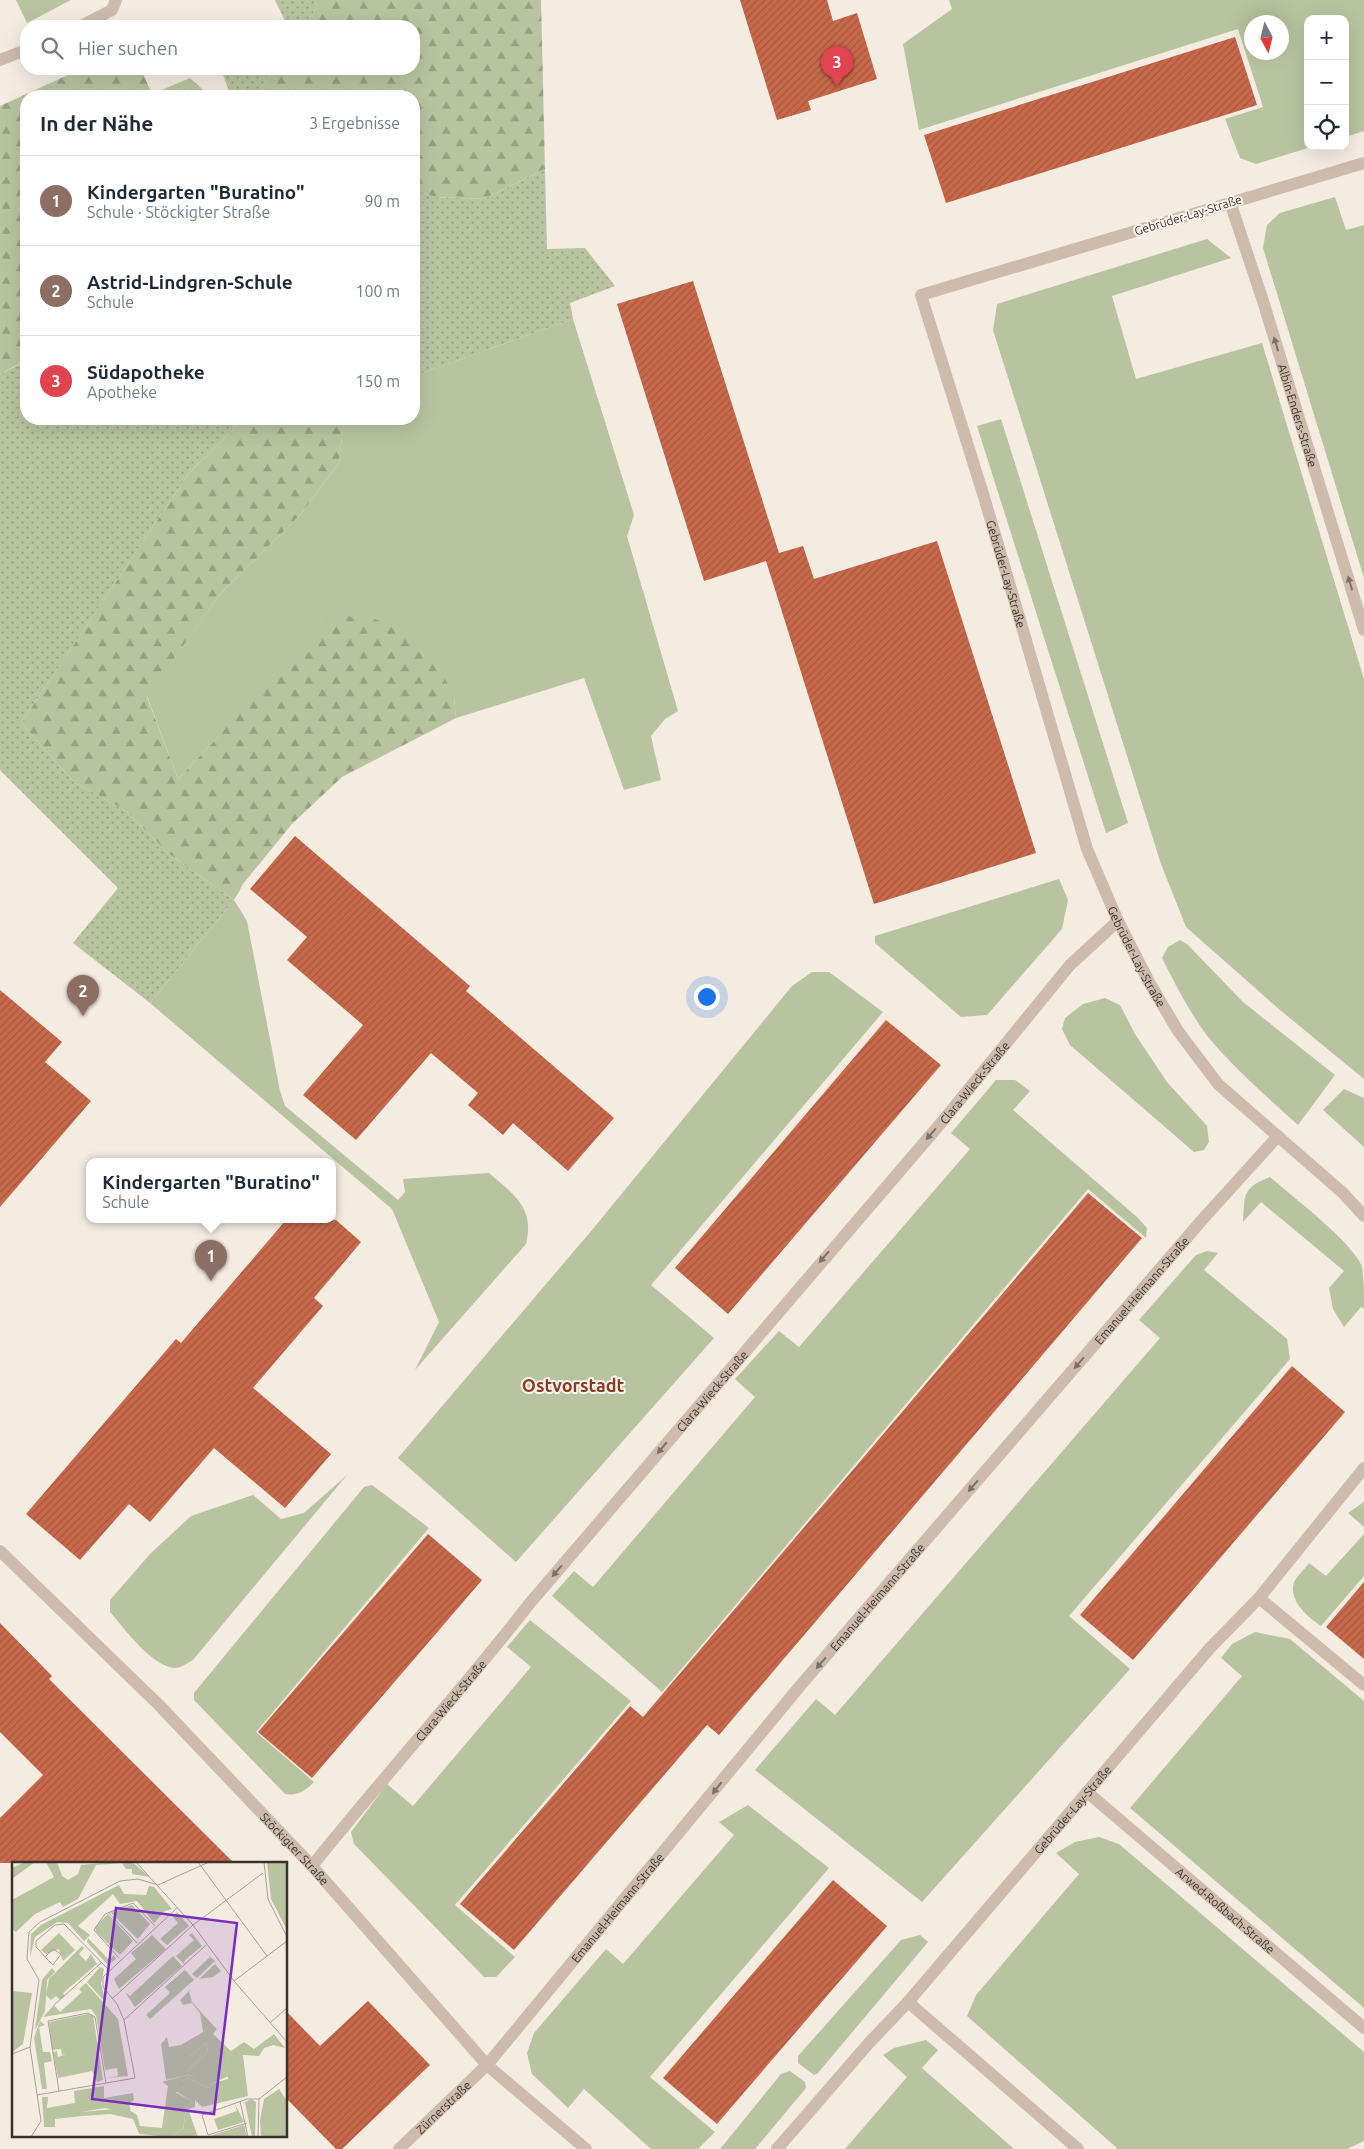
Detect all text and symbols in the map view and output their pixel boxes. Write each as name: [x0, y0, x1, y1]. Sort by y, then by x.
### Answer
north arrow: [1244, 15, 1289, 60]
map controls: [1304, 15, 1349, 150]
button: +: [1304, 15, 1349, 60]
search box: [20, 20, 420, 75]
icon: search: [38, 34, 66, 62]
text: Hier suchen: [78, 37, 178, 59]
pin: 3: [821, 46, 853, 87]
button: −: [1304, 60, 1349, 105]
button: locate: [1304, 105, 1349, 150]
text: In der Nähe: [40, 111, 153, 135]
text: 3 Ergebnisse: [309, 114, 400, 132]
text: Kindergarten "Buratino": [87, 181, 304, 203]
text: 1: [51, 192, 61, 210]
text: 90 m: [364, 192, 400, 210]
street label: Gebrüder-Lay-Straße: [1133, 192, 1243, 238]
text: Schule · Stöckigter Straße: [87, 203, 270, 221]
text: Astrid-Lindgren-Schule: [87, 271, 293, 293]
text: 2: [51, 282, 61, 300]
text: 100 m: [355, 282, 400, 300]
text: Schule: [87, 293, 134, 311]
one-way arrow: [1272, 337, 1280, 352]
text: Südapotheke: [87, 361, 205, 383]
street label: Albin-Enders-Straße: [1276, 362, 1320, 469]
text: 3: [51, 372, 61, 390]
text: 150 m: [355, 372, 400, 390]
text: Apotheke: [87, 383, 157, 401]
street label: Gebrüder-Lay-Straße: [985, 519, 1028, 629]
one-way arrow: [1345, 576, 1353, 591]
street label: Gebrüder-Lay-Straße: [1106, 904, 1169, 1009]
pin: 2: [67, 975, 99, 1016]
your location: [694, 984, 720, 1010]
street label: Clara-Wieck-Straße: [937, 1039, 1012, 1126]
one-way arrow: [925, 1128, 936, 1141]
popup: [86, 1158, 336, 1223]
text: Kindergarten "Buratino": [102, 1171, 320, 1193]
text: Schule: [102, 1193, 149, 1211]
street label: Emanuel-Heimann-Straße: [1092, 1234, 1191, 1346]
pin: 1: [195, 1240, 227, 1281]
one-way arrow: [819, 1251, 830, 1264]
street label: Clara-Wieck-Straße: [674, 1348, 750, 1434]
one-way arrow: [1073, 1357, 1084, 1370]
district label: Ostvorstadt: [522, 1375, 624, 1395]
one-way arrow: [657, 1441, 668, 1454]
one-way arrow: [967, 1480, 978, 1493]
street label: Emanuel-Heimann-Straße: [827, 1541, 927, 1653]
one-way arrow: [551, 1565, 563, 1577]
one-way arrow: [815, 1656, 827, 1668]
street label: Clara-Wieck-Straße: [413, 1657, 488, 1744]
street label: Gebrüder-Lay-Straße: [1031, 1763, 1113, 1856]
one-way arrow: [712, 1781, 723, 1794]
street label: Stöckigter Straße: [258, 1810, 332, 1887]
street label: Emanuel-Heimann-Straße: [568, 1850, 666, 1965]
inset map: [12, 1862, 288, 2136]
street label: Arwed-Roßbach-Straße: [1174, 1864, 1278, 1956]
street label: Zürnerstraße: [413, 2078, 473, 2136]

